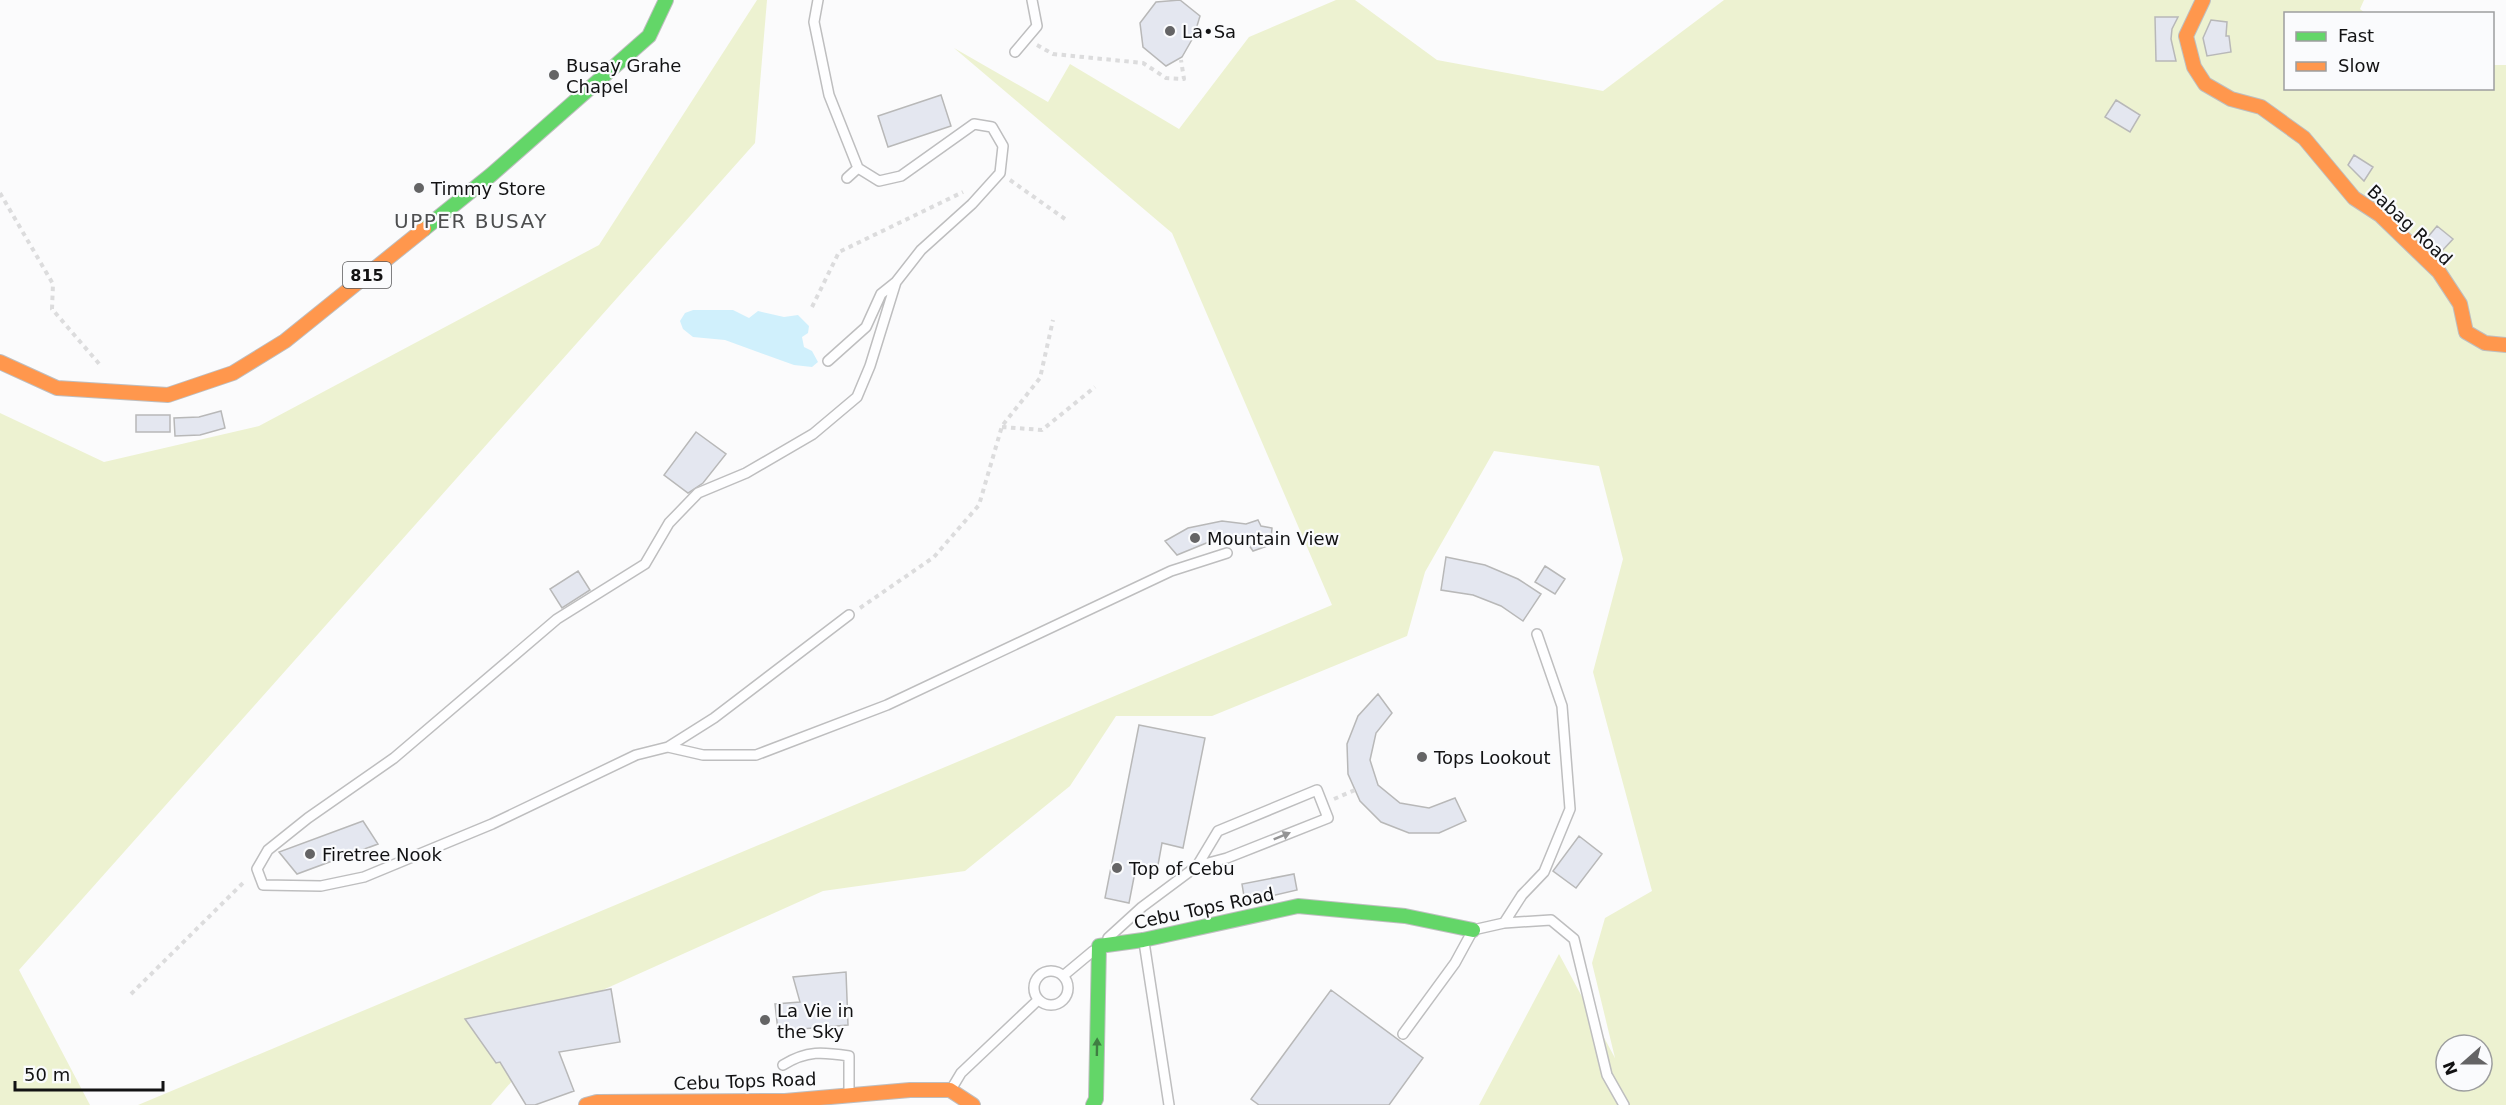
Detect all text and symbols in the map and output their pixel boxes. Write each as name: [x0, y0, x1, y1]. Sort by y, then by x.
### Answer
legend: [2284, 12, 2494, 90]
place label: La•Sa: [1182, 21, 1236, 42]
marker: La•Sa: [1163, 24, 1177, 38]
text: Fast: [2338, 25, 2374, 46]
place label: Busay Grahe Chapel: [566, 55, 681, 97]
text: Slow: [2338, 55, 2380, 76]
marker: Busay Grahe Chapel: [547, 68, 561, 82]
place label: Timmy Store: [430, 178, 545, 199]
street label: Babag Road: [2363, 180, 2457, 270]
marker: Timmy Store: [412, 181, 426, 195]
district label: UPPER BUSAY: [394, 209, 548, 233]
road number: 815: [343, 262, 391, 288]
place label: Mountain View: [1207, 528, 1339, 549]
marker: Mountain View: [1188, 531, 1202, 545]
place label: Tops Lookout: [1433, 747, 1550, 768]
marker: Tops Lookout: [1415, 750, 1429, 764]
one-way arrow: [1273, 831, 1291, 841]
place label: Firetree Nook: [322, 844, 443, 865]
marker: Firetree Nook: [303, 847, 317, 861]
place label: Top of Cebu: [1128, 858, 1235, 879]
marker: Top of Cebu: [1110, 861, 1124, 875]
street label: Cebu Tops Road: [1132, 883, 1276, 933]
place label: La Vie in the Sky: [777, 1000, 854, 1042]
marker: La Vie in the Sky: [758, 1013, 772, 1027]
north arrow: [2434, 1033, 2494, 1093]
one-way arrow: [1092, 1037, 1102, 1056]
scale bar: [15, 1054, 164, 1092]
text: N: [2439, 1059, 2462, 1078]
text: 50 m: [24, 1064, 70, 1085]
street label: Cebu Tops Road: [673, 1068, 817, 1094]

